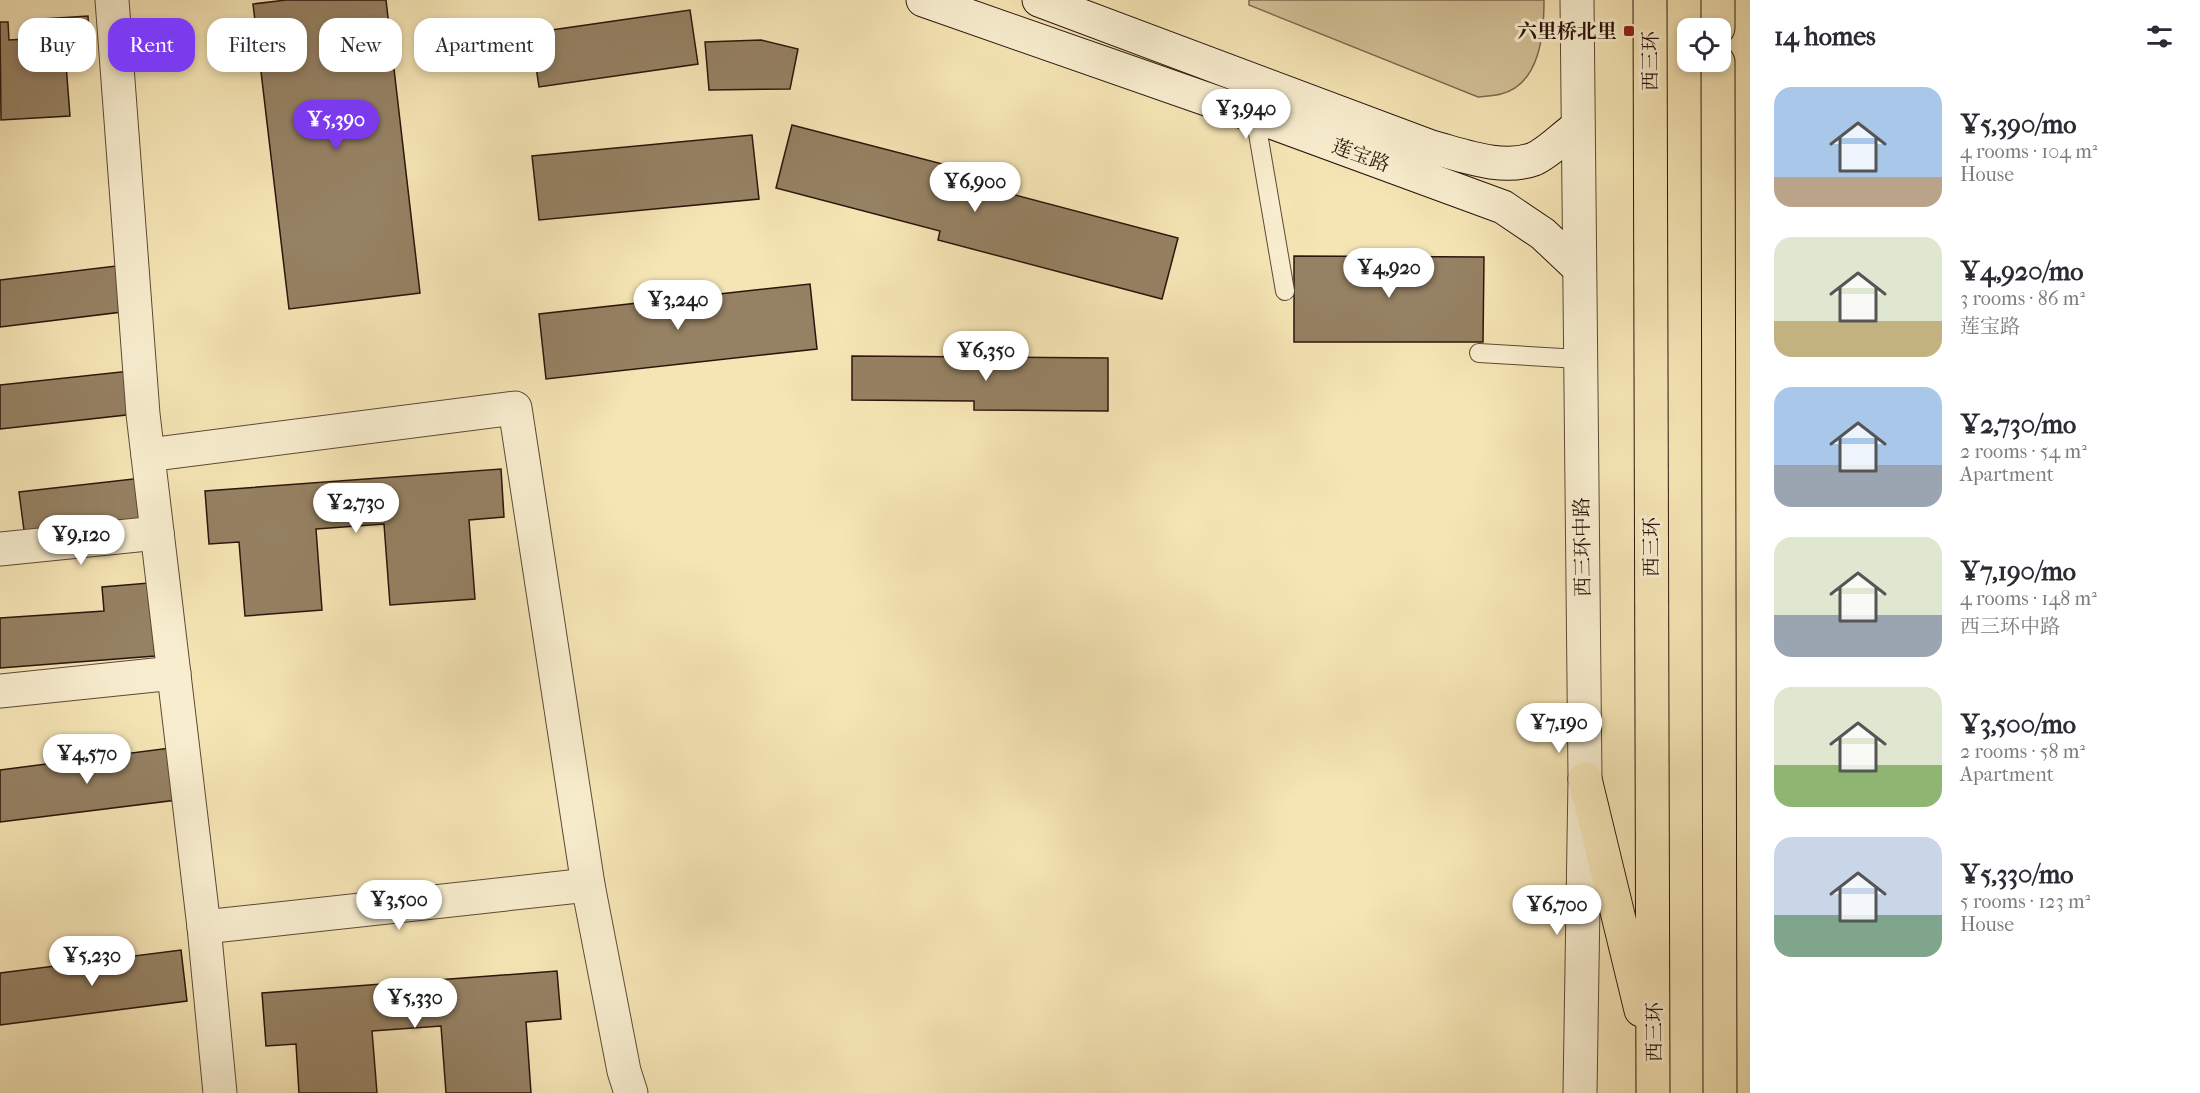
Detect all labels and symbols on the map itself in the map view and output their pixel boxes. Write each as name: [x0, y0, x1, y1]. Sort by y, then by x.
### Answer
place label: 六里桥北里: [1517, 20, 1617, 43]
marker: 六里桥北里: [1622, 24, 1636, 38]
street label: 西三环: [1639, 31, 1662, 91]
pin: ¥3,940: [1197, 89, 1295, 140]
pin: ¥5,390: [287, 100, 385, 151]
street label: 莲宝路: [1329, 134, 1393, 177]
pin: ¥6,900: [926, 162, 1024, 213]
pin: ¥4,920: [1340, 248, 1438, 299]
pin: ¥3,240: [629, 280, 727, 331]
pin: ¥6,350: [937, 331, 1035, 382]
pin: ¥2,730: [307, 483, 405, 534]
street label: 西三环中路: [1570, 497, 1595, 597]
pin: ¥9,120: [32, 515, 130, 566]
street label: 西三环: [1640, 517, 1663, 577]
pin: ¥7,190: [1510, 703, 1608, 754]
pin: ¥4,570: [38, 734, 136, 785]
pin: ¥3,500: [350, 880, 448, 931]
pin: ¥6,700: [1508, 885, 1606, 936]
pin: ¥5,230: [43, 936, 141, 987]
pin: ¥5,330: [366, 978, 464, 1029]
street label: 西三环: [1643, 1002, 1666, 1062]

